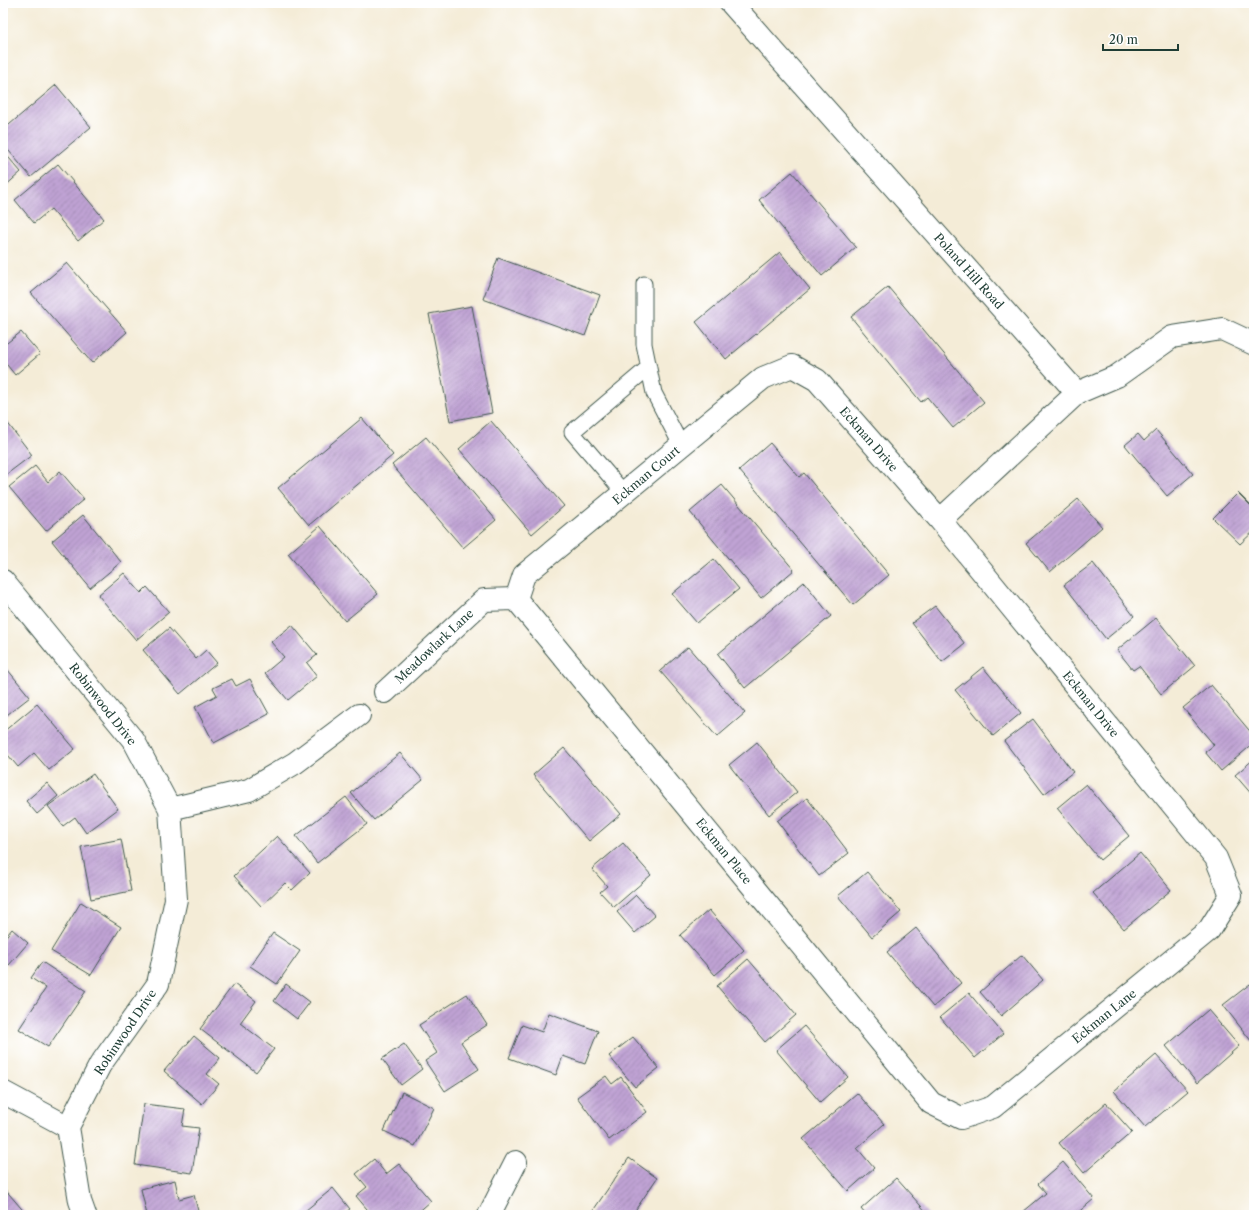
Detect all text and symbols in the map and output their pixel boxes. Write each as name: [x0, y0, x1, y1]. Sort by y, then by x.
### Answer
scale bar: [1103, 26, 1178, 52]
text: 20 m: [1109, 32, 1138, 47]
street label: Poland Hill Road: [931, 230, 1007, 313]
street label: Eckman Drive: [837, 404, 901, 475]
street label: Eckman Court: [609, 442, 683, 507]
street label: Meadowlark Lane: [391, 605, 477, 686]
street label: Robinwood Drive: [66, 660, 140, 748]
street label: Eckman Drive: [1060, 668, 1122, 740]
street label: Eckman Place: [693, 815, 755, 887]
street label: Eckman Lane: [1069, 985, 1139, 1046]
street label: Robinwood Drive: [91, 986, 159, 1078]

